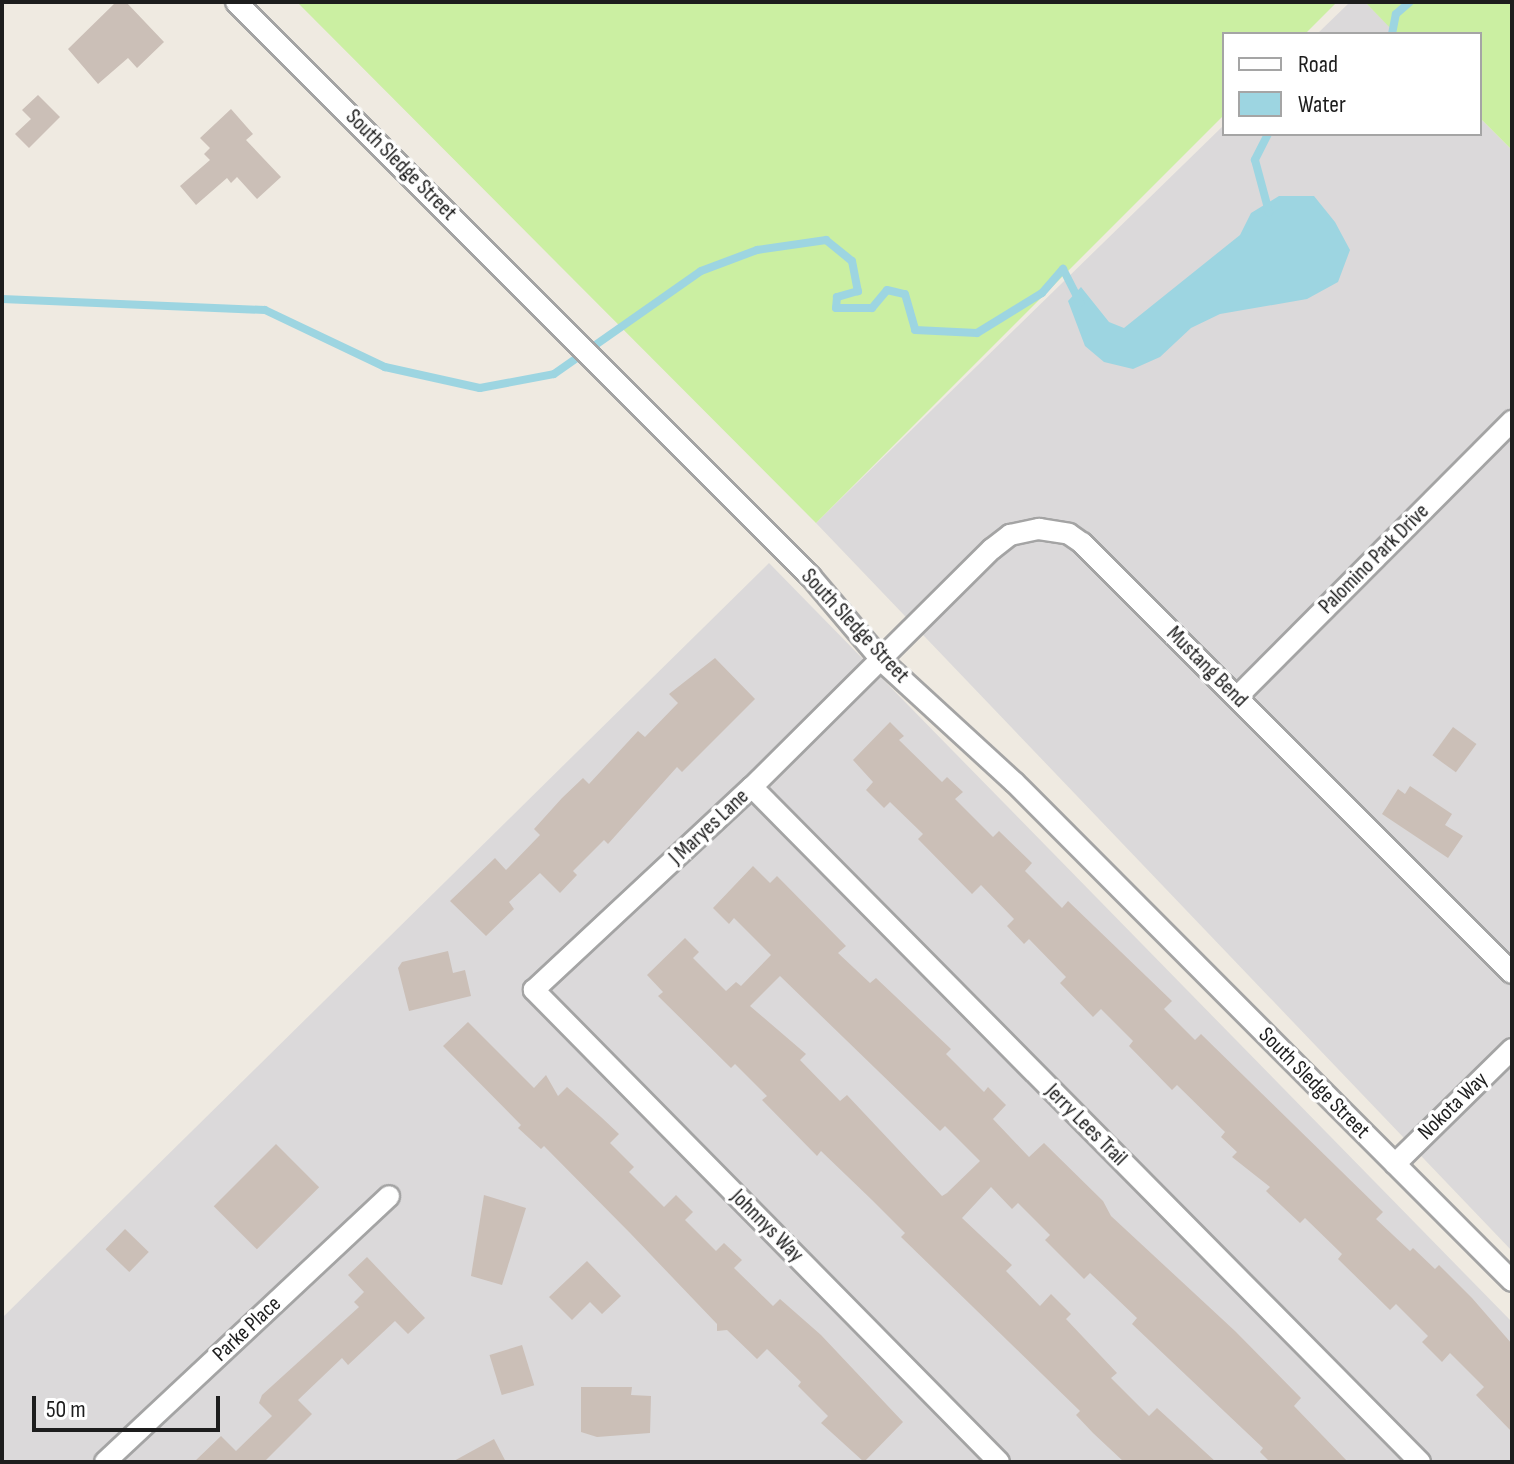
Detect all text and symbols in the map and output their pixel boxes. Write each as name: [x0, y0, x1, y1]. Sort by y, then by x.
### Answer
legend: [1222, 32, 1482, 136]
text: Road: [1298, 50, 1338, 79]
text: Water: [1298, 90, 1346, 119]
street label: South Sledge Street: [340, 104, 462, 226]
street label: Palomino Park Drive: [1313, 498, 1435, 620]
street label: South Sledge Street: [795, 563, 915, 689]
street label: Mustang Bend: [1161, 621, 1253, 713]
street label: J Maryes Lane: [664, 783, 754, 871]
street label: South Sledge Street: [1253, 1022, 1375, 1144]
street label: Nokota Way: [1413, 1066, 1493, 1146]
street label: Jerry Lees Trail: [1040, 1079, 1132, 1171]
street label: Johnnys Way: [725, 1184, 809, 1268]
street label: Parke Place: [207, 1291, 287, 1367]
scale bar: [36, 1380, 224, 1430]
text: 50 m: [46, 1395, 86, 1424]

